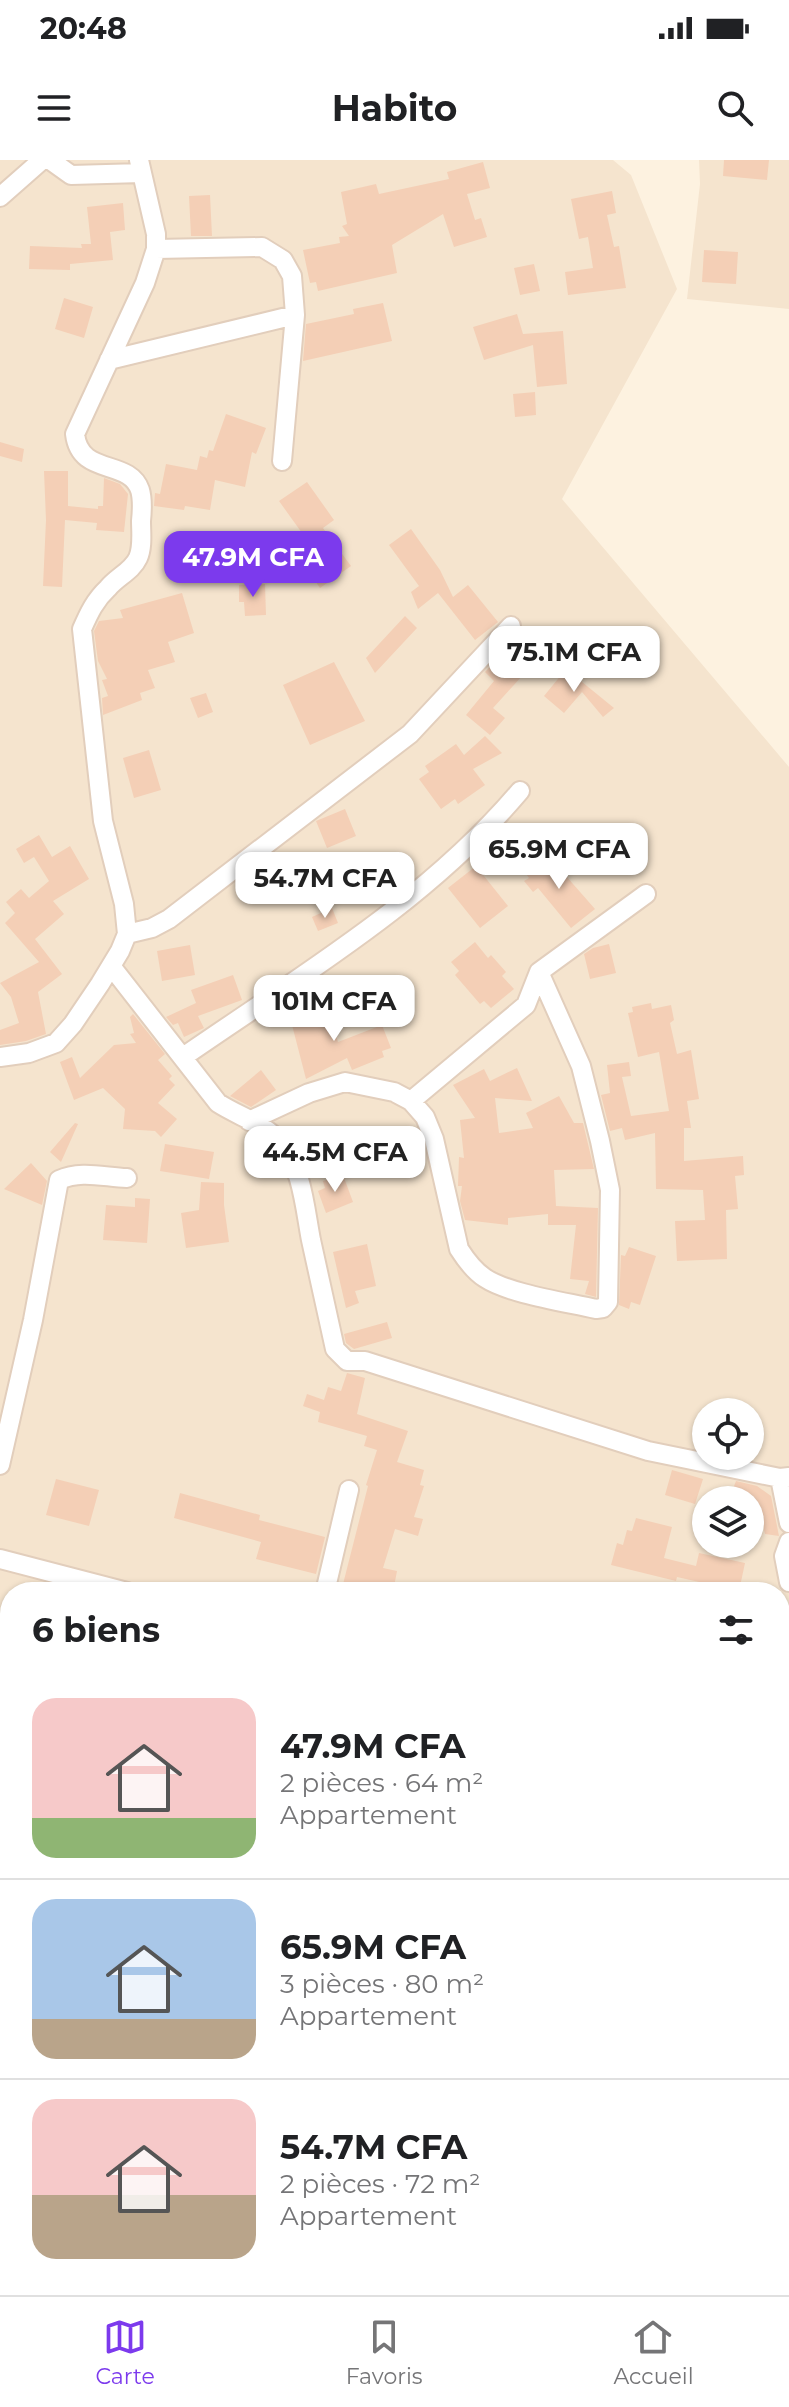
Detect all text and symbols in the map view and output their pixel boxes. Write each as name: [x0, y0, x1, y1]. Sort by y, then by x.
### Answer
text: 20:48: [40, 10, 127, 47]
icon: menu: [32, 86, 76, 130]
text: Habito: [332, 86, 457, 130]
icon: search: [713, 86, 757, 130]
pin: 47.9M CFA: [161, 531, 345, 599]
text: 47.9M CFA: [182, 541, 324, 573]
pin: 75.1M CFA: [482, 626, 666, 694]
text: 75.1M CFA: [507, 636, 641, 668]
pin: 65.9M CFA: [467, 823, 651, 891]
text: 65.9M CFA: [488, 833, 630, 865]
pin: 54.7M CFA: [233, 852, 417, 920]
text: 54.7M CFA: [253, 862, 397, 894]
pin: 101M CFA: [251, 975, 417, 1043]
text: 101M CFA: [272, 985, 396, 1017]
pin: 44.5M CFA: [243, 1126, 427, 1194]
text: 44.5M CFA: [262, 1136, 408, 1168]
map controls: [692, 1398, 764, 1558]
button: locate: [692, 1398, 764, 1470]
button: layers: [692, 1486, 764, 1558]
icon: filters: [714, 1608, 758, 1652]
text: 6 biens: [32, 1609, 160, 1651]
text: 47.9M CFA: [280, 1725, 466, 1767]
icon: home: [96, 1730, 192, 1826]
text: 2 pièces · 64 m²: [280, 1767, 483, 1799]
text: Appartement: [280, 1799, 457, 1831]
text: 65.9M CFA: [280, 1926, 466, 1968]
icon: home: [96, 1931, 192, 2027]
text: 3 pièces · 80 m²: [280, 1968, 484, 2000]
text: Appartement: [280, 2000, 457, 2032]
text: 54.7M CFA: [280, 2126, 467, 2168]
icon: home: [96, 2131, 192, 2227]
text: 2 pièces · 72 m²: [280, 2168, 481, 2200]
text: Appartement: [280, 2200, 457, 2232]
tab: Carte: [95, 2315, 155, 2390]
tab: Favoris: [346, 2315, 423, 2390]
tab: Accueil: [613, 2315, 694, 2390]

